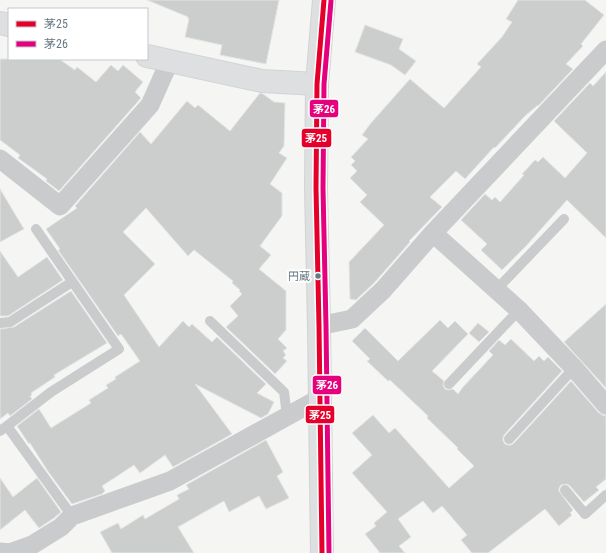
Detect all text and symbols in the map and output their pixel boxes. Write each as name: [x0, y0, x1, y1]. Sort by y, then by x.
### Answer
legend: [8, 8, 148, 60]
text: 茅25: [44, 17, 68, 31]
text: 茅26: [44, 37, 68, 51]
line badge: 茅26: [309, 99, 339, 118]
text: 茅26: [313, 103, 335, 116]
line badge: 茅25: [301, 128, 332, 148]
text: 茅25: [305, 132, 327, 145]
place label: 円蔵: [288, 270, 310, 283]
marker: 円蔵: [313, 271, 323, 281]
line badge: 茅26: [312, 375, 342, 395]
text: 茅26: [316, 379, 338, 392]
line badge: 茅25: [305, 405, 335, 424]
text: 茅25: [309, 409, 331, 422]

